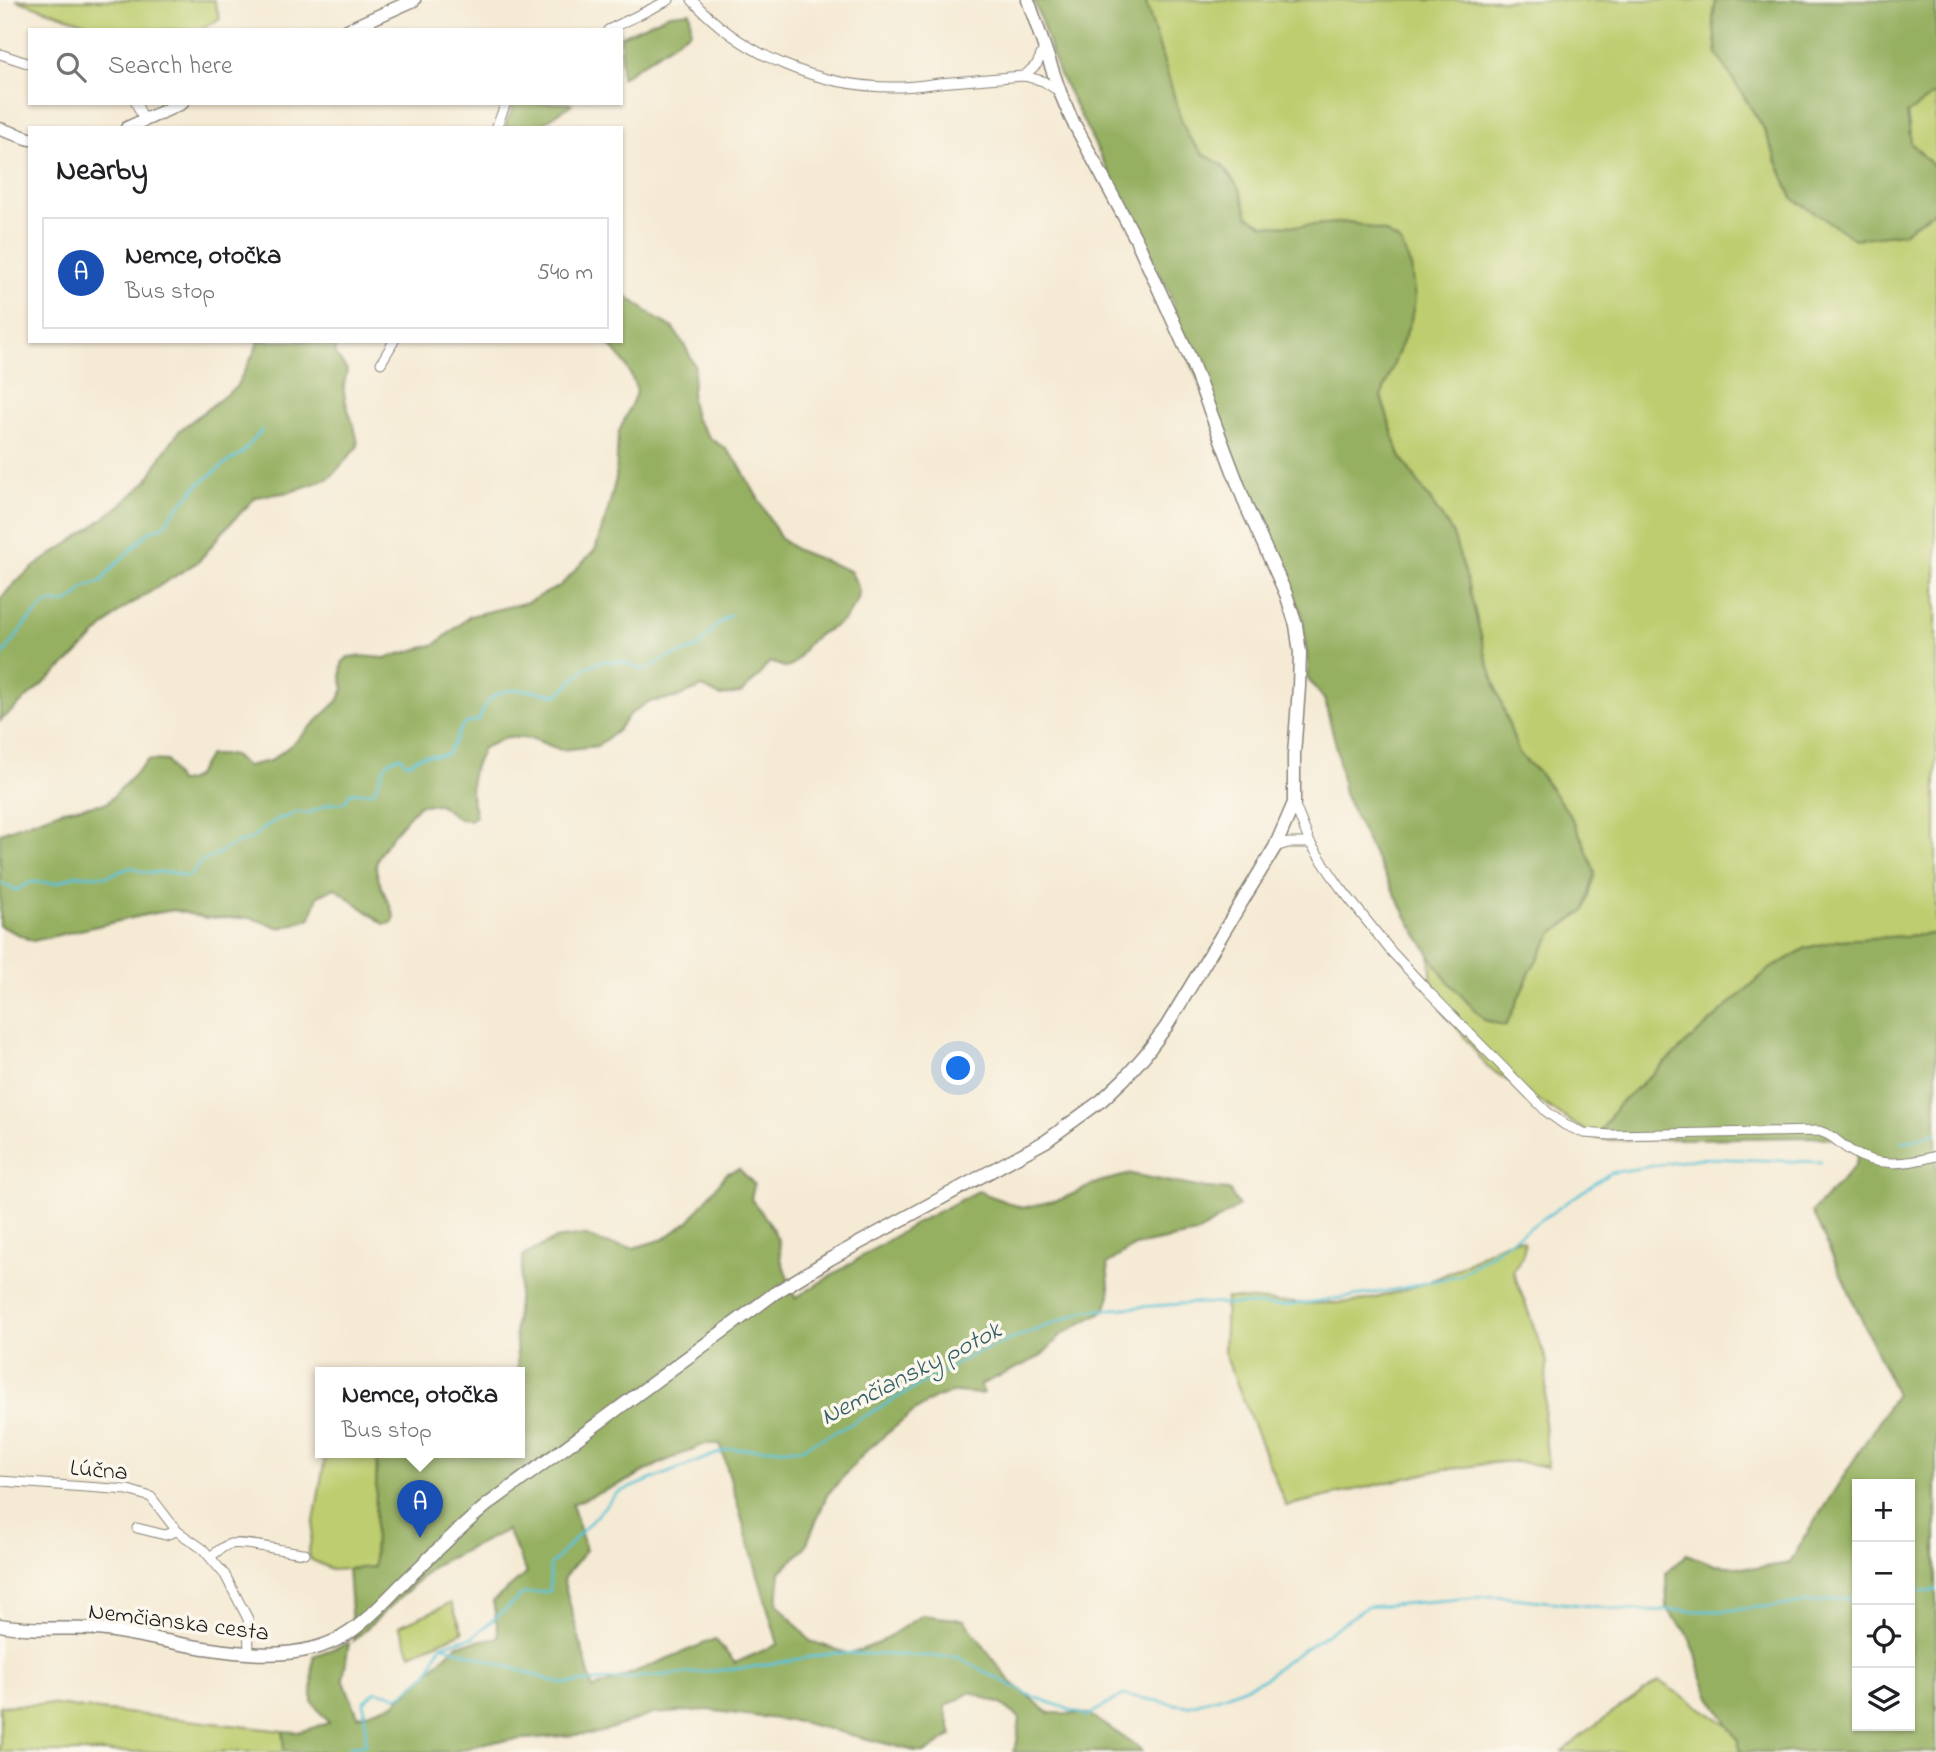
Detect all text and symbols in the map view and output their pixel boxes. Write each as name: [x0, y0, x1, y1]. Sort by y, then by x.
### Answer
search box: [28, 28, 623, 105]
icon: search: [52, 48, 90, 86]
text: Search here: [108, 48, 233, 86]
text: Nearby: [56, 150, 148, 194]
text: Nemce, otočka: [125, 238, 281, 276]
text: A: [74, 257, 88, 290]
text: 540 m: [537, 257, 593, 290]
text: Bus stop: [125, 276, 215, 309]
your location: [941, 1051, 975, 1085]
water label: Nemčiansky potok: [814, 1312, 1010, 1437]
popup: [315, 1367, 525, 1458]
text: Nemce, otočka: [342, 1377, 498, 1415]
text: Bus stop: [342, 1415, 432, 1448]
street label: Lúčna: [68, 1452, 129, 1491]
map controls: [1852, 1479, 1915, 1731]
button: +: [1852, 1479, 1915, 1542]
pin: A: [397, 1480, 443, 1538]
button: −: [1852, 1542, 1915, 1605]
street label: Nemčianska cesta: [86, 1595, 271, 1652]
button: locate: [1852, 1605, 1915, 1668]
button: layers: [1852, 1668, 1915, 1731]

